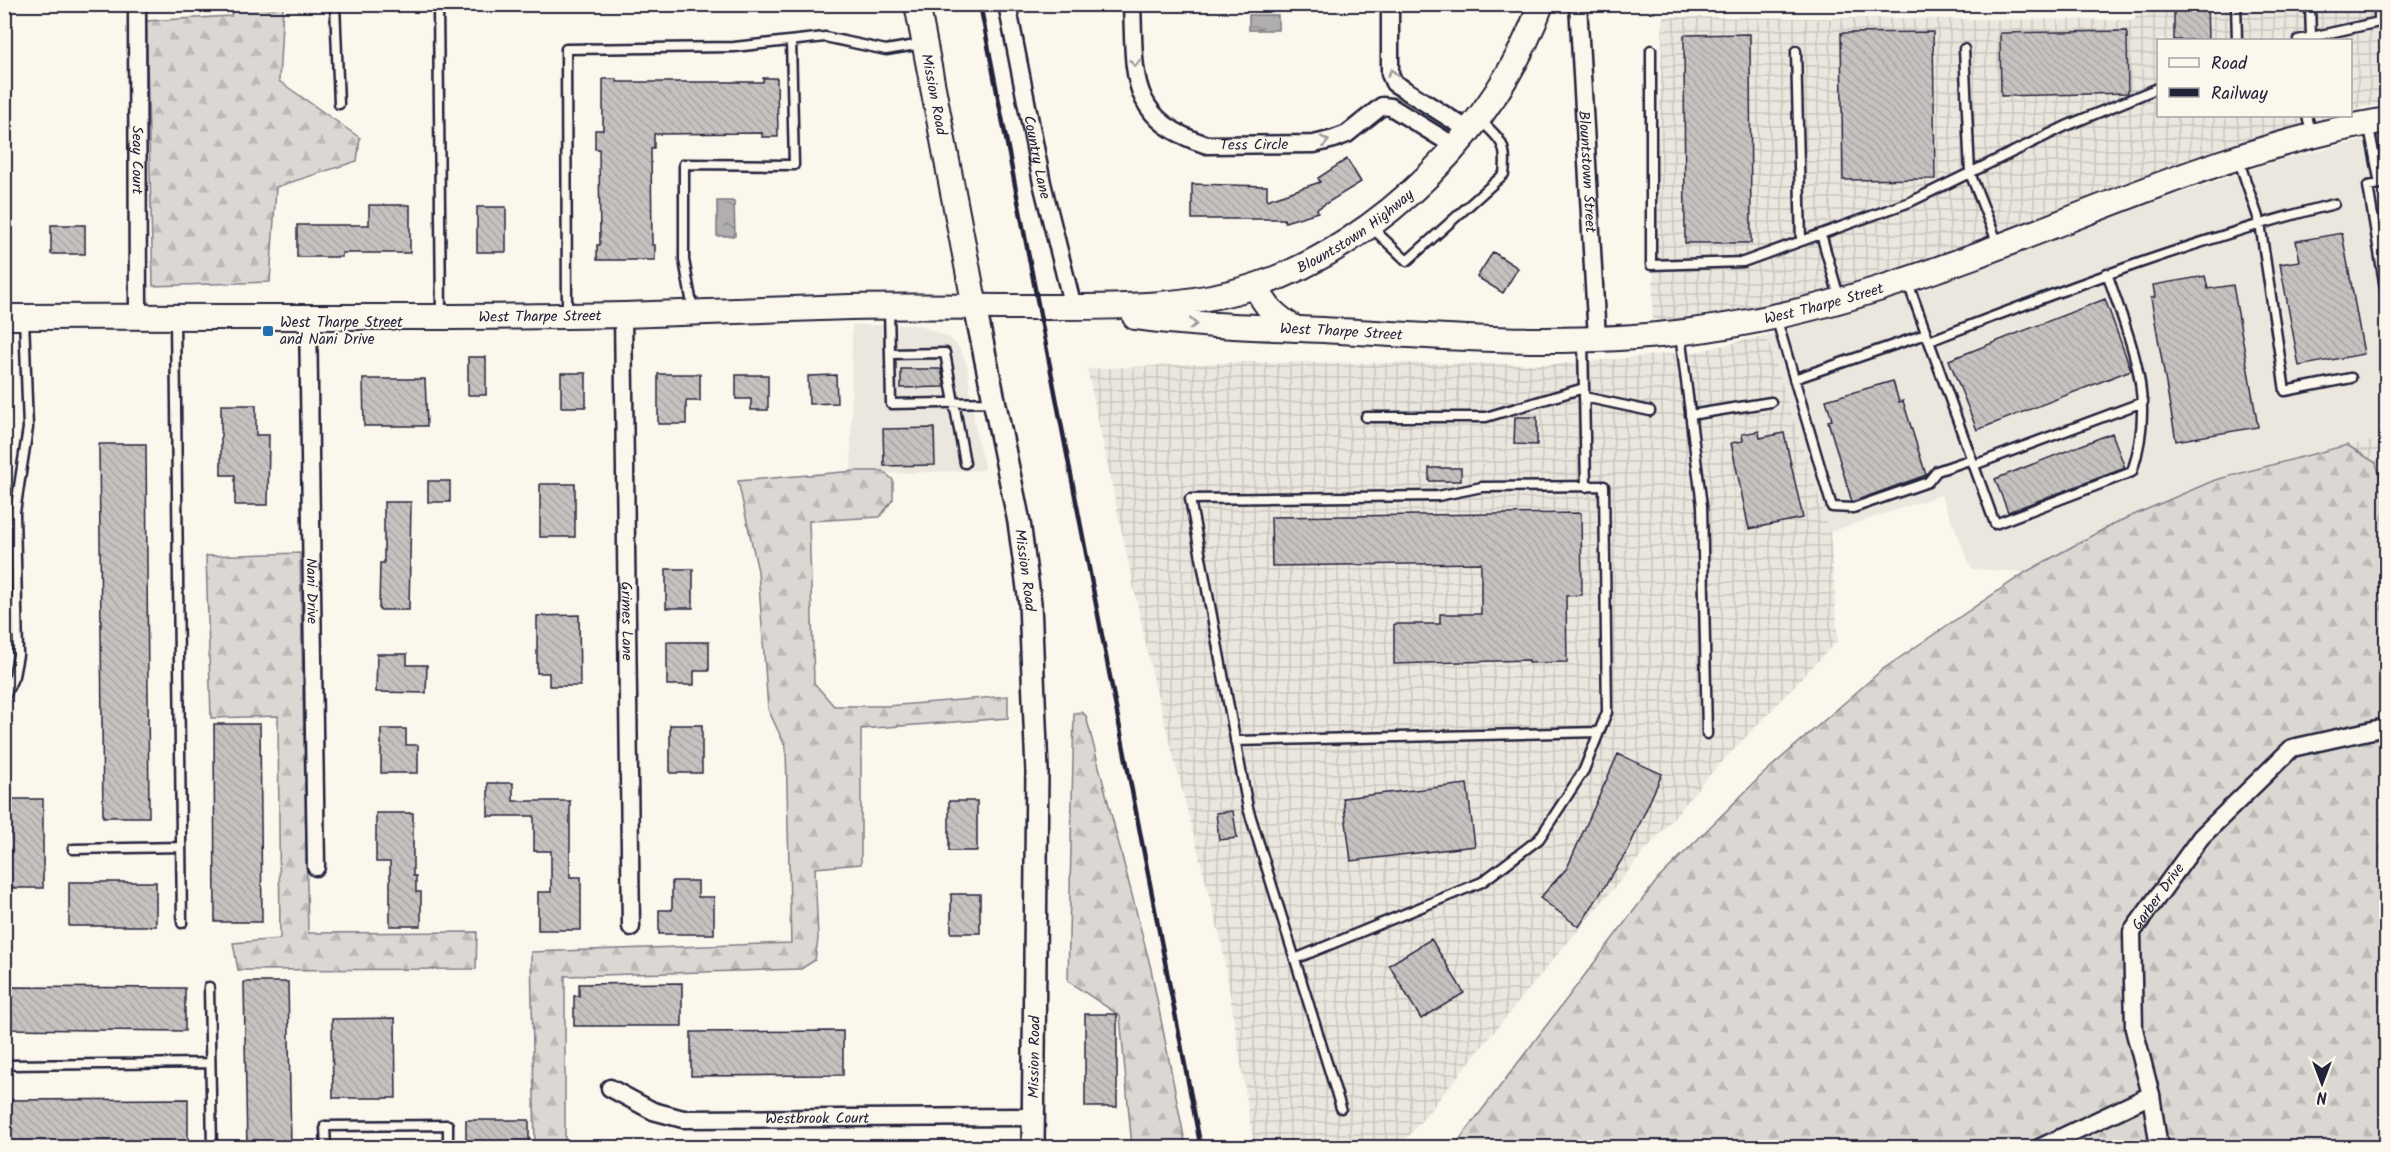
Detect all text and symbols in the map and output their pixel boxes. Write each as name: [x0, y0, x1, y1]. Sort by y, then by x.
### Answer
legend: [2157, 39, 2352, 117]
text: Road: [2211, 50, 2248, 79]
street label: Mission Road: [914, 52, 953, 138]
one-way arrow: [1128, 58, 1141, 67]
one-way arrow: [1386, 68, 1399, 78]
text: Railway: [2211, 80, 2268, 109]
street label: Blountstown Street: [1571, 110, 1602, 234]
street label: Country Lane: [1016, 113, 1057, 202]
street label: Seay Court: [124, 126, 149, 195]
street label: Tess Circle: [1220, 133, 1289, 158]
one-way arrow: [1319, 135, 1329, 148]
street label: Blountstown Highway: [1293, 183, 1420, 280]
street label: West Tharpe Street: [1762, 277, 1887, 332]
street label: West Tharpe Street: [479, 304, 602, 330]
place label: West Tharpe Street and Nani Drive: [280, 311, 403, 352]
street label: West Tharpe Street: [1279, 317, 1404, 348]
one-way arrow: [1189, 318, 1198, 331]
marker: West Tharpe Street and Nani Drive: [261, 324, 275, 338]
street label: Mission Road: [1007, 528, 1041, 612]
street label: Nani Drive: [299, 558, 323, 624]
street label: Grimes Lane: [613, 581, 639, 661]
street label: Garber Drive: [2126, 858, 2191, 936]
street label: Mission Road: [1022, 1015, 1048, 1099]
north arrow: [2292, 1053, 2352, 1113]
text: N: [2317, 1084, 2327, 1109]
street label: Westbrook Court: [765, 1107, 869, 1132]

